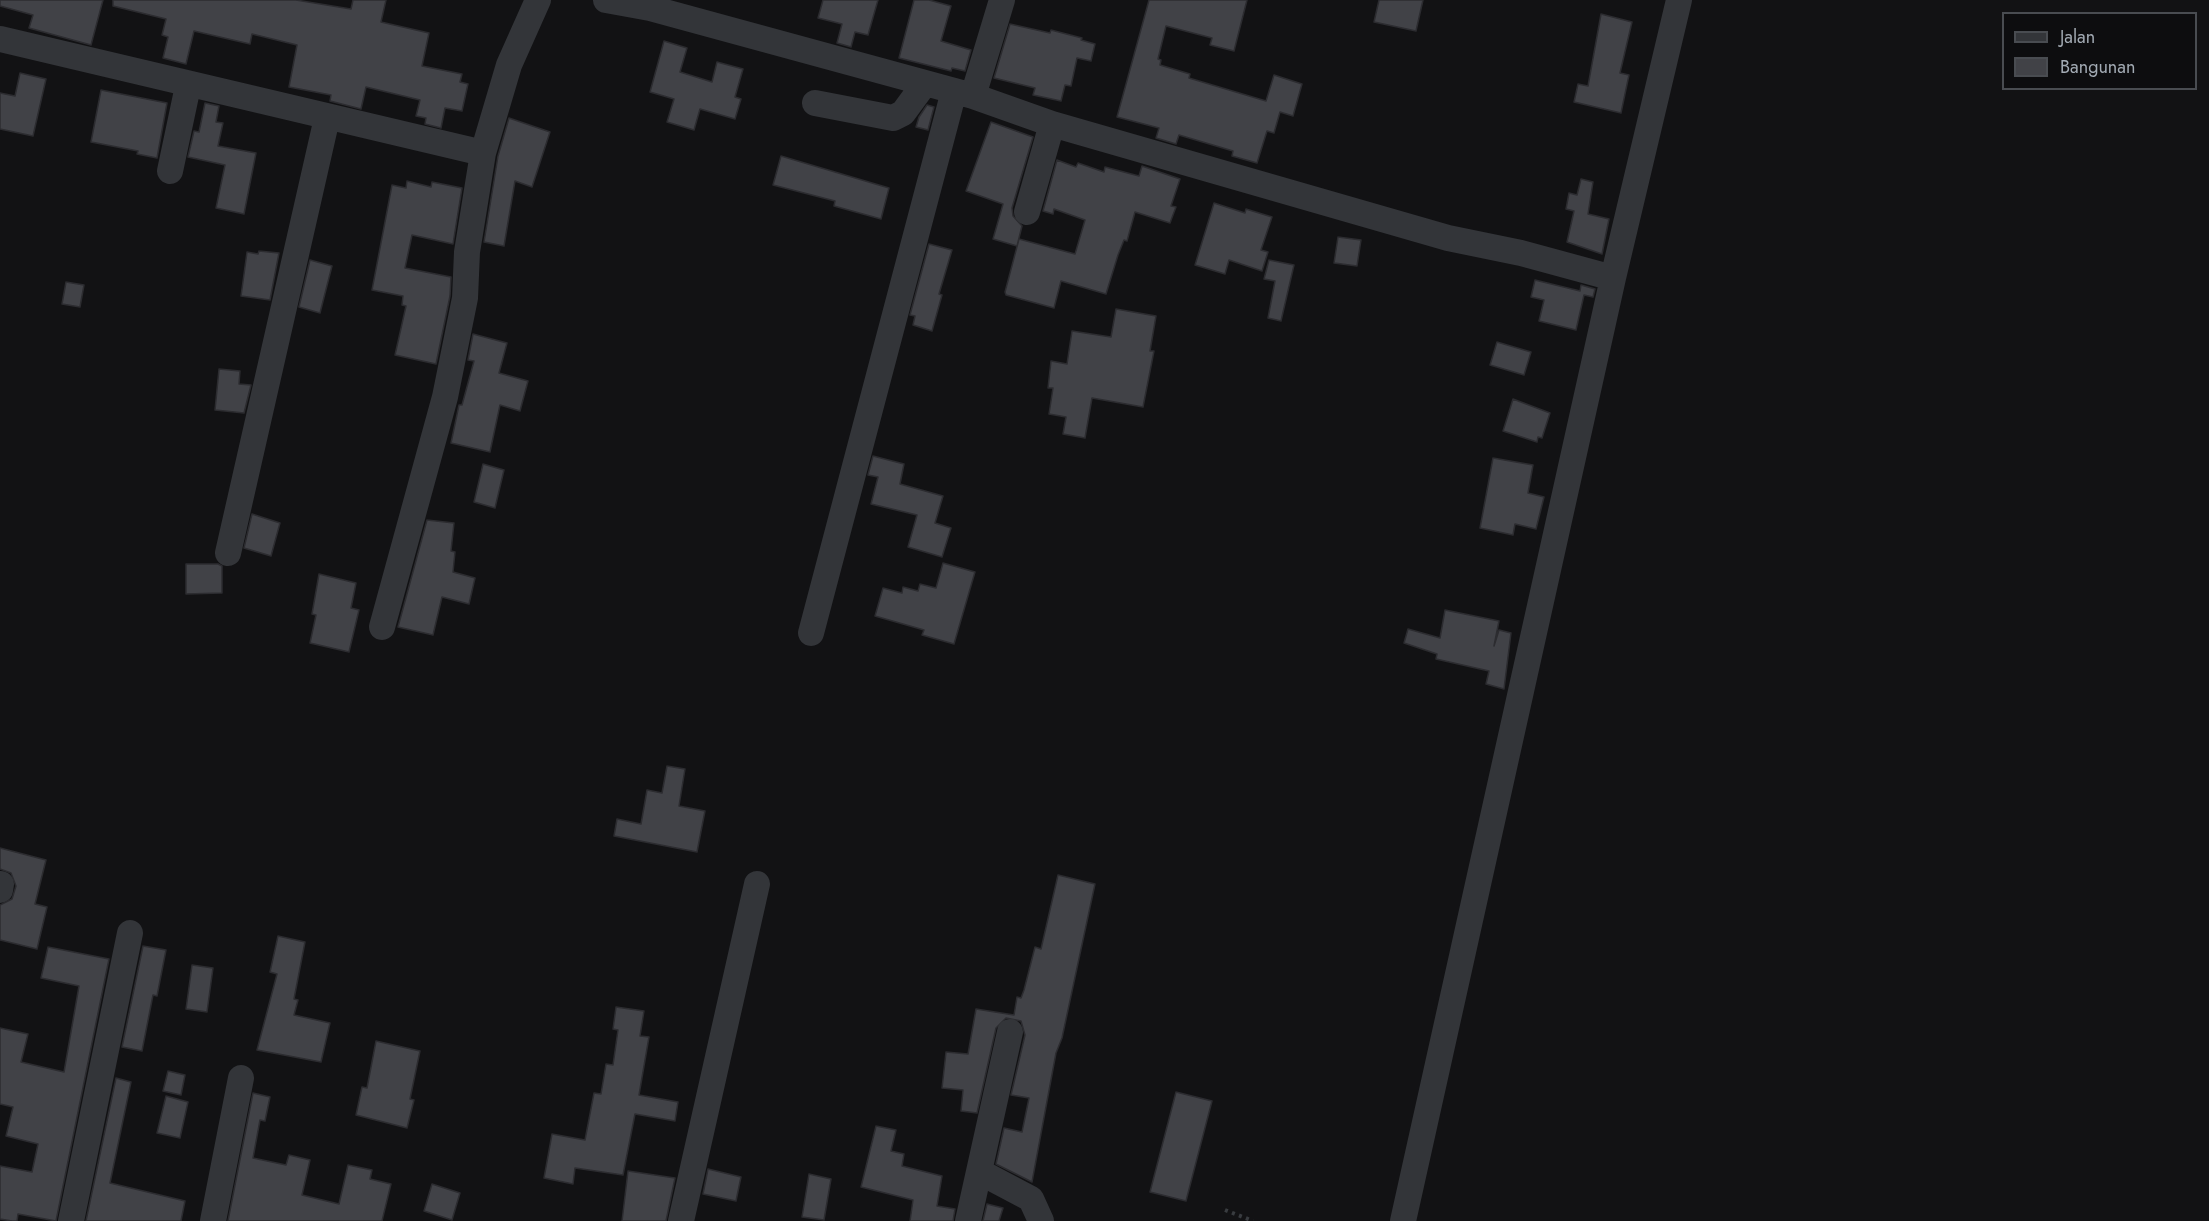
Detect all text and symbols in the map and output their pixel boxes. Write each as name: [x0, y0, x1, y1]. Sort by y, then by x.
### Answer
legend: [2002, 12, 2197, 90]
text: Jalan: [2060, 24, 2095, 50]
text: Bangunan: [2060, 54, 2135, 80]

